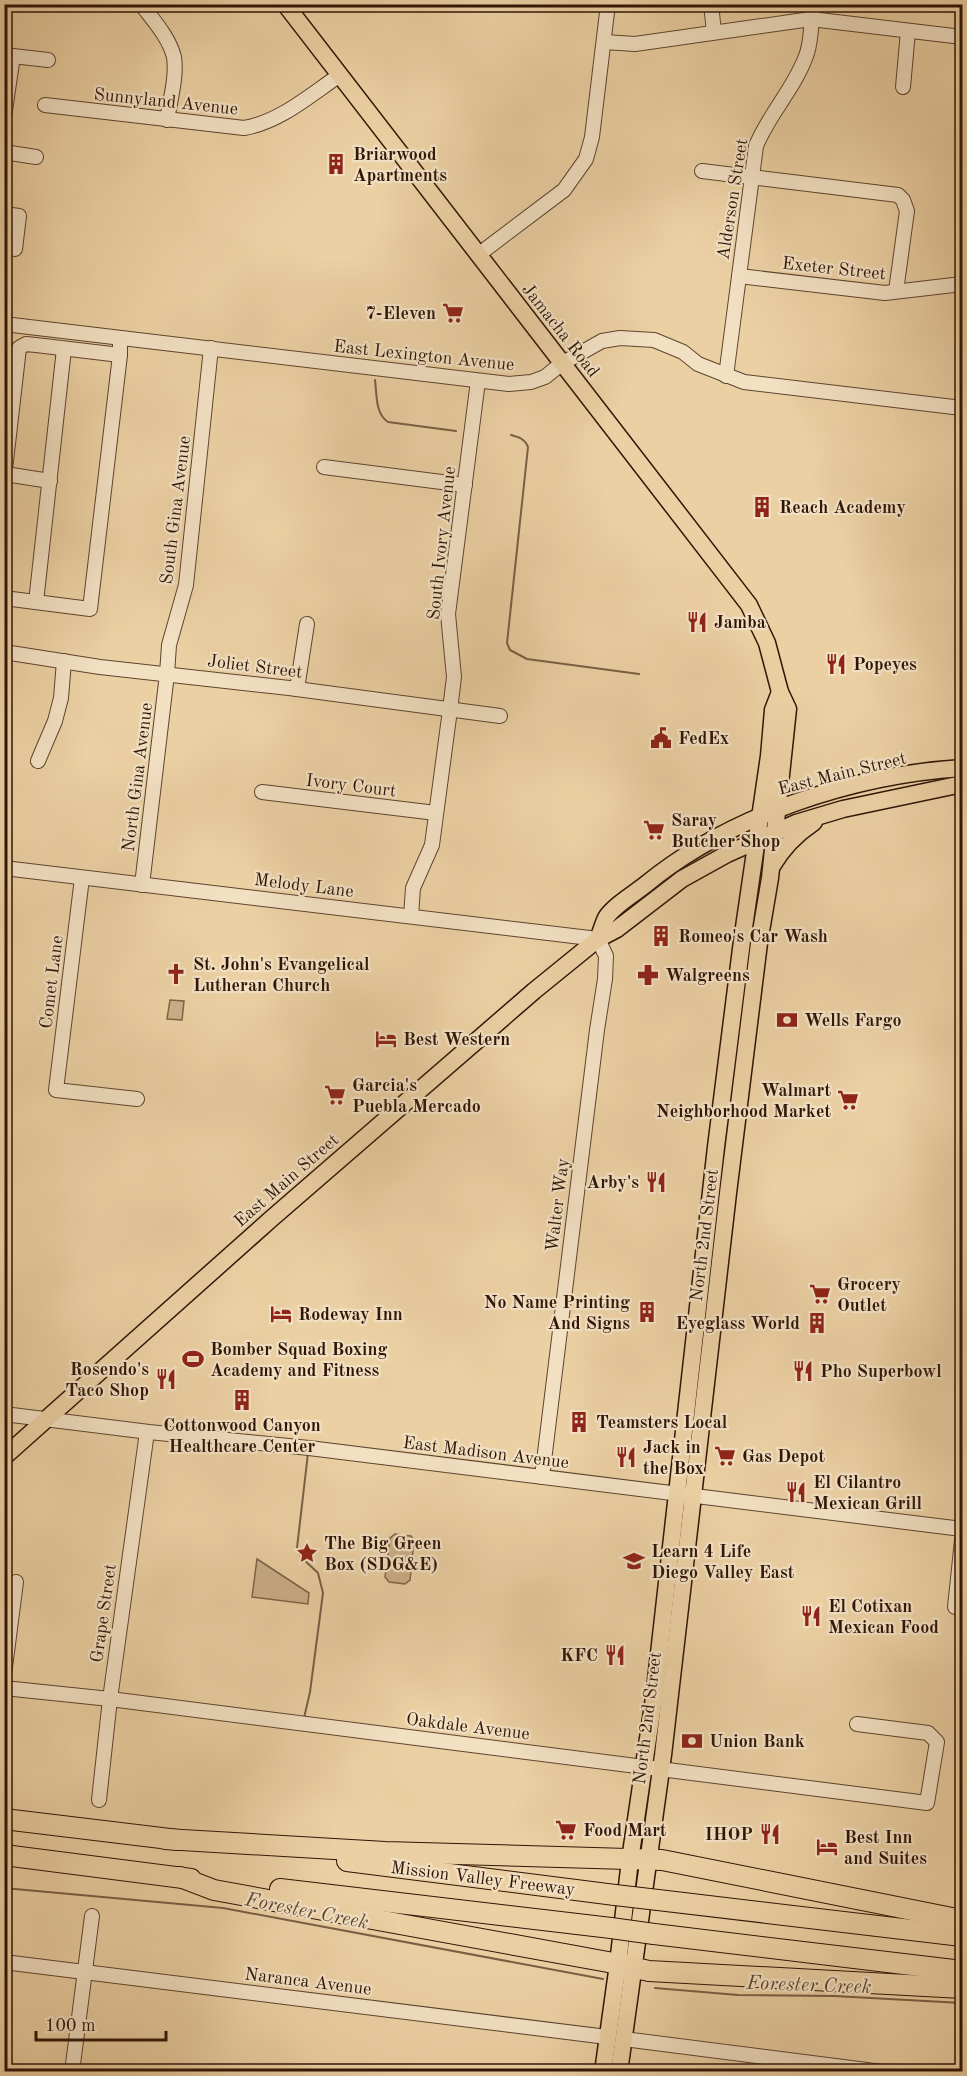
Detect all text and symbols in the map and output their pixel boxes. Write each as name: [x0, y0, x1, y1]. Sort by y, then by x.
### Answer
street label: Sunnyland Avenue: [93, 85, 239, 119]
street label: Alderson Street: [714, 137, 751, 261]
place label: Briarwood Apartments: [353, 146, 447, 185]
building icon: Briarwood Apartments: [324, 152, 348, 176]
street label: Exeter Street: [781, 255, 887, 283]
street label: Jamacha Road: [518, 280, 602, 381]
supermarket icon: 7-Eleven: [441, 301, 465, 325]
place label: 7-Eleven: [365, 305, 436, 323]
street label: East Lexington Avenue: [333, 338, 515, 374]
street label: South Gina Avenue: [158, 435, 194, 585]
street label: South Ivory Avenue: [425, 465, 459, 621]
building icon: Reach Academy: [750, 495, 774, 519]
place label: Reach Academy: [779, 499, 906, 517]
restaurant icon: Jamba: [685, 610, 709, 634]
place label: Jamba: [714, 614, 766, 632]
street label: Joliet Street: [206, 652, 303, 682]
restaurant icon: Popeyes: [824, 652, 848, 676]
place label: Popeyes: [853, 656, 917, 674]
street label: North Gina Avenue: [120, 702, 156, 853]
public building icon: FedEx: [649, 726, 673, 750]
place label: FedEx: [678, 730, 729, 748]
street label: East Main Street: [776, 749, 908, 799]
street label: Ivory Court: [305, 772, 397, 800]
place label: Saray Butcher Shop: [671, 812, 780, 851]
supermarket icon: Saray Butcher Shop: [642, 818, 666, 842]
street label: Melody Lane: [253, 871, 355, 901]
building icon: Romeo's Car Wash: [649, 924, 673, 948]
place label: Romeo's Car Wash: [678, 928, 828, 946]
street label: Comet Lane: [37, 934, 67, 1030]
place label: St. John's Evangelical Lutheran Church: [193, 956, 370, 995]
church icon: St. John's Evangelical Lutheran Church: [164, 962, 188, 986]
pharmacy icon: Walgreens: [636, 963, 660, 987]
place label: Walgreens: [665, 967, 750, 985]
bank icon: Wells Fargo: [775, 1008, 799, 1032]
place label: Wells Fargo: [804, 1012, 902, 1030]
hotel icon: Best Western: [374, 1027, 398, 1051]
place label: Best Western: [403, 1031, 510, 1049]
place label: Garcia's Puebla Mercado: [352, 1077, 481, 1116]
place label: Walmart Neighborhood Market: [656, 1082, 831, 1121]
supermarket icon: Garcia's Puebla Mercado: [323, 1083, 347, 1107]
supermarket icon: Walmart Neighborhood Market: [836, 1088, 860, 1112]
street label: East Main Street: [231, 1131, 342, 1231]
street label: Walter Way: [543, 1157, 573, 1253]
street label: North 2nd Street: [688, 1168, 722, 1303]
restaurant icon: Arby's: [644, 1170, 668, 1194]
place label: Arby's: [587, 1174, 639, 1192]
place label: Grocery Outlet: [837, 1276, 901, 1315]
supermarket icon: Grocery Outlet: [808, 1282, 832, 1306]
place label: No Name Printing And Signs: [484, 1294, 630, 1333]
building icon: No Name Printing And Signs: [635, 1300, 659, 1324]
hotel icon: Rodeway Inn: [269, 1302, 293, 1326]
place label: Rodeway Inn: [298, 1306, 403, 1324]
building icon: Eyeglass World: [805, 1311, 829, 1335]
place label: Eyeglass World: [676, 1315, 800, 1333]
place label: Bomber Squad Boxing Academy and Fitness: [210, 1341, 387, 1380]
sports icon: Bomber Squad Boxing Academy and Fitness: [181, 1347, 205, 1371]
restaurant icon: Pho Superbowl: [791, 1359, 815, 1383]
place label: Rosendo's Taco Shop: [65, 1361, 149, 1400]
place label: Pho Superbowl: [820, 1363, 942, 1381]
restaurant icon: Rosendo's Taco Shop: [154, 1367, 178, 1391]
building icon: Cottonwood Canyon Healthcare Center: [230, 1388, 254, 1412]
building icon: Teamsters Local: [567, 1410, 591, 1434]
place label: Teamsters Local: [596, 1414, 728, 1432]
place label: Cottonwood Canyon Healthcare Center: [163, 1417, 321, 1456]
street label: East Madison Avenue: [402, 1434, 570, 1472]
place label: Jack in the Box: [643, 1439, 704, 1478]
supermarket icon: Gas Depot: [713, 1444, 737, 1468]
restaurant icon: Jack in the Box: [614, 1445, 638, 1469]
place label: Gas Depot: [742, 1448, 825, 1466]
place label: El Cilantro Mexican Grill: [813, 1474, 922, 1513]
restaurant icon: El Cilantro Mexican Grill: [784, 1480, 808, 1504]
place label: The Big Green Box (SDG&E): [324, 1535, 441, 1574]
place icon: The Big Green Box (SDG&E): [295, 1541, 319, 1565]
place label: Learn 4 Life Diego Valley East: [651, 1543, 795, 1582]
school or university icon: Learn 4 Life Diego Valley East: [622, 1549, 646, 1573]
street label: Grape Street: [88, 1563, 120, 1664]
place label: El Cotixan Mexican Food: [828, 1598, 939, 1637]
restaurant icon: El Cotixan Mexican Food: [799, 1604, 823, 1628]
restaurant icon: KFC: [603, 1643, 627, 1667]
place label: KFC: [560, 1647, 598, 1665]
street label: North 2nd Street: [631, 1651, 665, 1786]
street label: Oakdale Avenue: [405, 1710, 531, 1744]
bank icon: Union Bank: [680, 1729, 704, 1753]
place label: Union Bank: [709, 1733, 805, 1751]
supermarket icon: Food Mart: [554, 1818, 578, 1842]
place label: Food Mart: [583, 1822, 667, 1840]
restaurant icon: IHOP: [758, 1822, 782, 1846]
place label: IHOP: [705, 1826, 753, 1844]
place label: Best Inn and Suites: [844, 1829, 927, 1868]
hotel icon: Best Inn and Suites: [815, 1835, 839, 1859]
street label: Mission Valley Freeway: [390, 1859, 577, 1899]
water label: Forester Creek: [242, 1890, 370, 1934]
street label: Naranca Avenue: [243, 1965, 372, 1999]
water label: Forester Creek: [745, 1974, 872, 1998]
scale bar: [36, 2004, 166, 2042]
text: 100 m: [45, 2017, 96, 2035]

